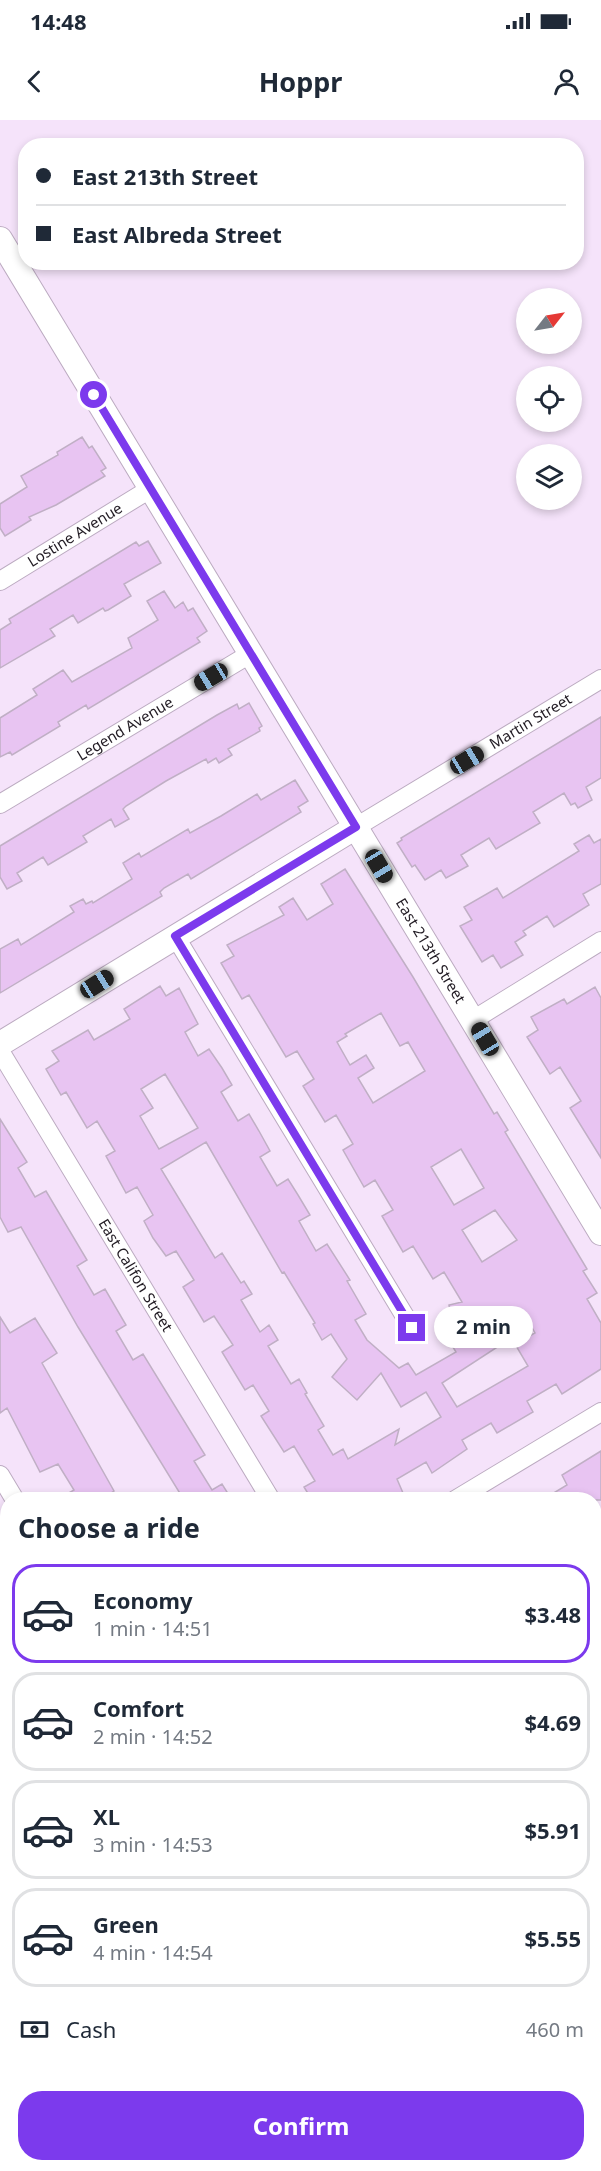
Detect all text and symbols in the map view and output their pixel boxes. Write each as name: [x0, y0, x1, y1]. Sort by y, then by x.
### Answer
text: 14:48: [30, 6, 87, 36]
text: Hoppr: [259, 63, 342, 100]
icon: back: [18, 65, 51, 98]
icon: person: [550, 65, 583, 98]
text: East 213th Street: [72, 161, 258, 191]
text: East Albreda Street: [72, 219, 282, 249]
north arrow: [516, 288, 582, 354]
map controls: [516, 288, 582, 510]
button: locate: [516, 366, 582, 432]
route start: [80, 381, 107, 408]
button: layers: [516, 444, 582, 510]
street label: Lostine Avenue: [23, 497, 126, 571]
car: [191, 660, 231, 694]
street label: Martin Street: [485, 688, 575, 753]
street label: Legend Avenue: [73, 691, 177, 765]
car: [447, 743, 487, 777]
car: [362, 846, 396, 886]
street label: East 213th Street: [392, 894, 471, 1007]
car: [77, 967, 117, 1001]
car: [468, 1019, 502, 1059]
street label: East Califon Street: [95, 1215, 178, 1335]
callout: 2 min: [433, 1307, 532, 1349]
text: 2 min: [456, 1313, 511, 1340]
route end: [398, 1314, 425, 1341]
text: Choose a ride: [18, 1509, 200, 1546]
text: Economy: [93, 1585, 192, 1615]
icon: car: [21, 1587, 75, 1641]
text: $3.48: [524, 1599, 581, 1629]
text: 1 min · 14:51: [93, 1615, 213, 1642]
text: Comfort: [93, 1693, 184, 1723]
icon: car: [21, 1695, 75, 1749]
text: $4.69: [524, 1707, 581, 1737]
text: 2 min · 14:52: [93, 1723, 213, 1750]
text: XL: [93, 1801, 120, 1831]
icon: car: [21, 1803, 75, 1857]
text: $5.91: [524, 1815, 581, 1845]
text: 3 min · 14:53: [93, 1831, 213, 1858]
text: Green: [93, 1909, 159, 1939]
icon: car: [21, 1911, 75, 1965]
text: $5.55: [524, 1923, 581, 1953]
text: 4 min · 14:54: [93, 1939, 213, 1966]
icon: cash: [18, 2013, 51, 2046]
text: Cash: [66, 2014, 116, 2044]
text: 460 m: [526, 2016, 584, 2043]
button: Confirm: [18, 2091, 584, 2160]

